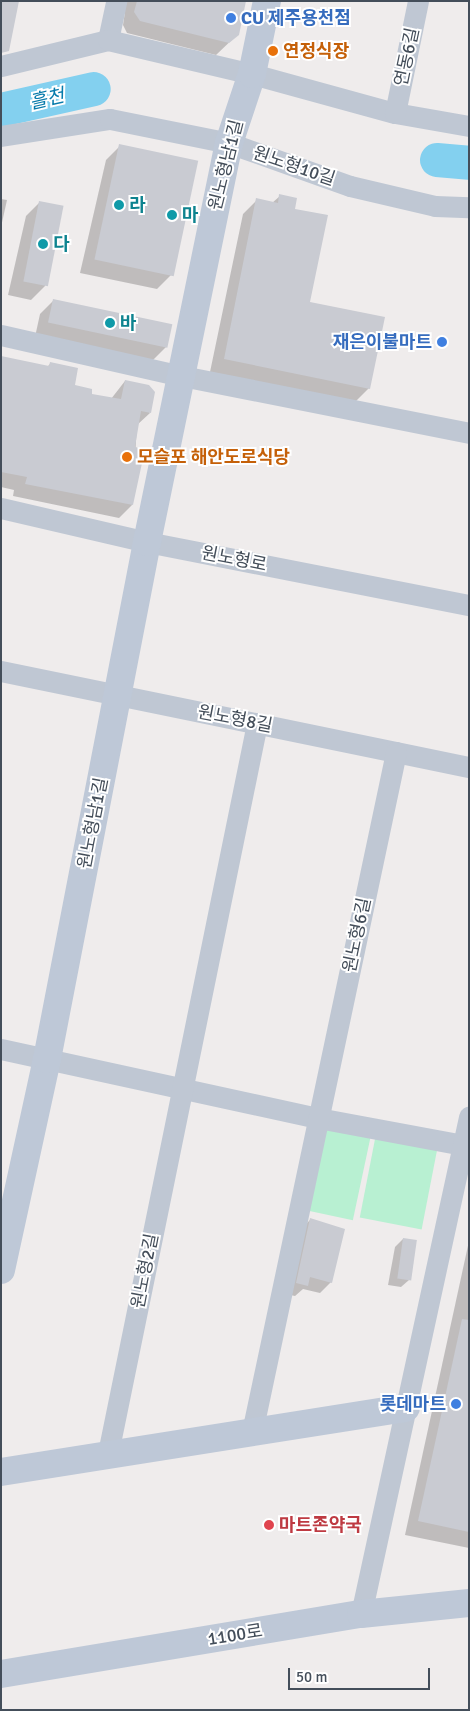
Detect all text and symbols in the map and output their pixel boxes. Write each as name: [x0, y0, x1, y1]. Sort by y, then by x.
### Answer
place label: CU 제주용천점: [241, 7, 351, 29]
marker: CU 제주용천점: [225, 12, 237, 24]
street label: 연동6길: [390, 26, 424, 88]
place label: 연정식장: [283, 40, 349, 62]
marker: 연정식장: [267, 45, 279, 57]
water label: 흘천: [27, 85, 67, 115]
street label: 원노형남1길: [204, 118, 248, 212]
street label: 원노형10길: [250, 142, 338, 190]
place label: 라: [129, 194, 146, 216]
marker: 라: [113, 199, 125, 211]
place label: 마: [182, 204, 199, 226]
marker: 마: [166, 209, 178, 221]
place label: 다: [53, 233, 70, 255]
marker: 다: [37, 238, 49, 250]
place label: 바: [120, 312, 137, 334]
marker: 바: [104, 317, 116, 329]
place label: 재은이불마트: [333, 331, 432, 353]
marker: 재은이불마트: [436, 336, 448, 348]
place label: 모슬포 해안도로식당: [137, 446, 290, 468]
marker: 모슬포 해안도로식당: [121, 451, 133, 463]
street label: 원노형로: [199, 542, 269, 576]
street label: 원노형8길: [196, 701, 274, 737]
street label: 원노형남1길: [74, 776, 112, 870]
street label: 원노형6길: [339, 896, 375, 974]
street label: 원노형2길: [127, 1232, 163, 1310]
place label: 롯데마트: [380, 1393, 446, 1415]
marker: 롯데마트: [450, 1398, 462, 1410]
place label: 마트존약국: [279, 1514, 362, 1536]
marker: 마트존약국: [263, 1519, 275, 1531]
street label: 1100로: [206, 1620, 264, 1650]
scale bar: [290, 1658, 432, 1690]
text: 50 m: [296, 1668, 327, 1686]

